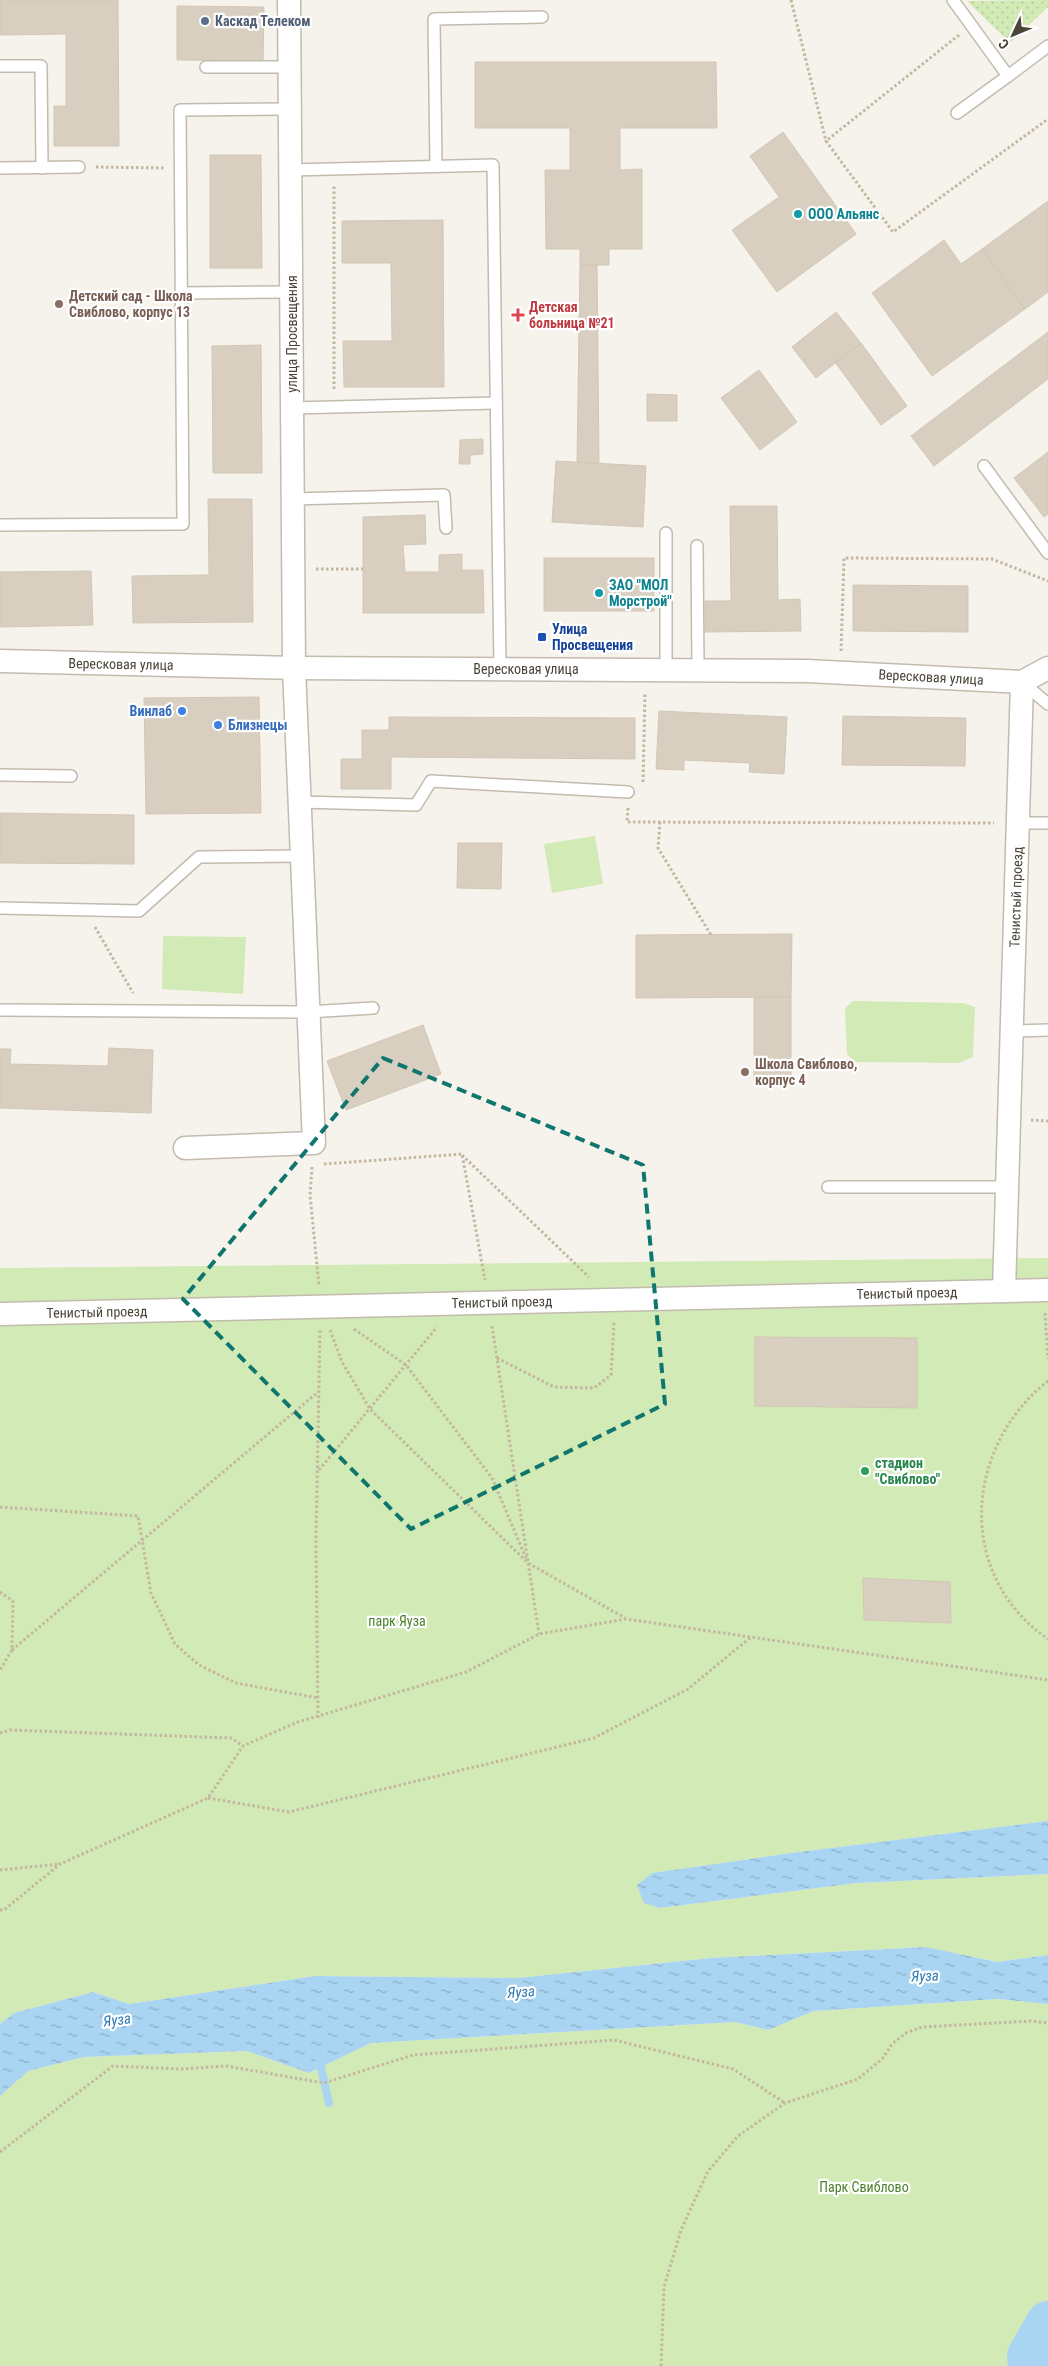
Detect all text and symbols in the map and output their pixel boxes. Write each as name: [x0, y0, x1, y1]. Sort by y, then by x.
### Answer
north arrow: [988, 10, 1038, 60]
place label: Каскад Телеком: [215, 13, 311, 29]
marker: Каскад Телеком: [199, 15, 211, 27]
text: С: [995, 36, 1012, 52]
place label: ООО Альянс: [808, 206, 880, 222]
marker: ООО Альянс: [792, 208, 804, 220]
street label: улица Просвещения: [284, 275, 300, 393]
place label: Детский сад - Школа Свиблово, корпус 13: [69, 288, 193, 320]
marker: Детский сад - Школа Свиблово, корпус 13: [53, 298, 65, 310]
place label: Детская больница №21: [529, 299, 615, 331]
marker: Детская больница №21: [511, 308, 525, 322]
place label: ЗАО "МОЛ Морстрой": [609, 577, 672, 609]
marker: ЗАО "МОЛ Морстрой": [593, 587, 605, 599]
place label: Улица Просвещения: [552, 621, 633, 653]
marker: Улица Просвещения: [536, 631, 548, 643]
street label: Вересковая улица: [68, 655, 174, 673]
street label: Вересковая улица: [473, 661, 579, 677]
street label: Вересковая улица: [878, 666, 984, 688]
place label: Винлаб: [130, 703, 172, 719]
marker: Винлаб: [176, 705, 188, 717]
place label: Близнецы: [228, 717, 288, 733]
marker: Близнецы: [212, 719, 224, 731]
street label: Тенистый проезд: [1006, 846, 1026, 948]
place label: Школа Свиблово, корпус 4: [755, 1056, 857, 1088]
marker: Школа Свиблово, корпус 4: [739, 1066, 751, 1078]
street label: Тенистый проезд: [856, 1284, 958, 1302]
street label: Тенистый проезд: [451, 1293, 553, 1311]
street label: Тенистый проезд: [46, 1303, 148, 1321]
place label: стадион "Свиблово": [875, 1455, 941, 1487]
marker: стадион "Свиблово": [859, 1465, 871, 1477]
park label: парк Яуза: [368, 1613, 426, 1629]
water label: Яуза: [910, 1967, 939, 1986]
water label: Яуза: [506, 1982, 535, 2002]
water label: Яуза: [101, 2009, 132, 2031]
park label: Парк Свиблово: [819, 2179, 909, 2195]

